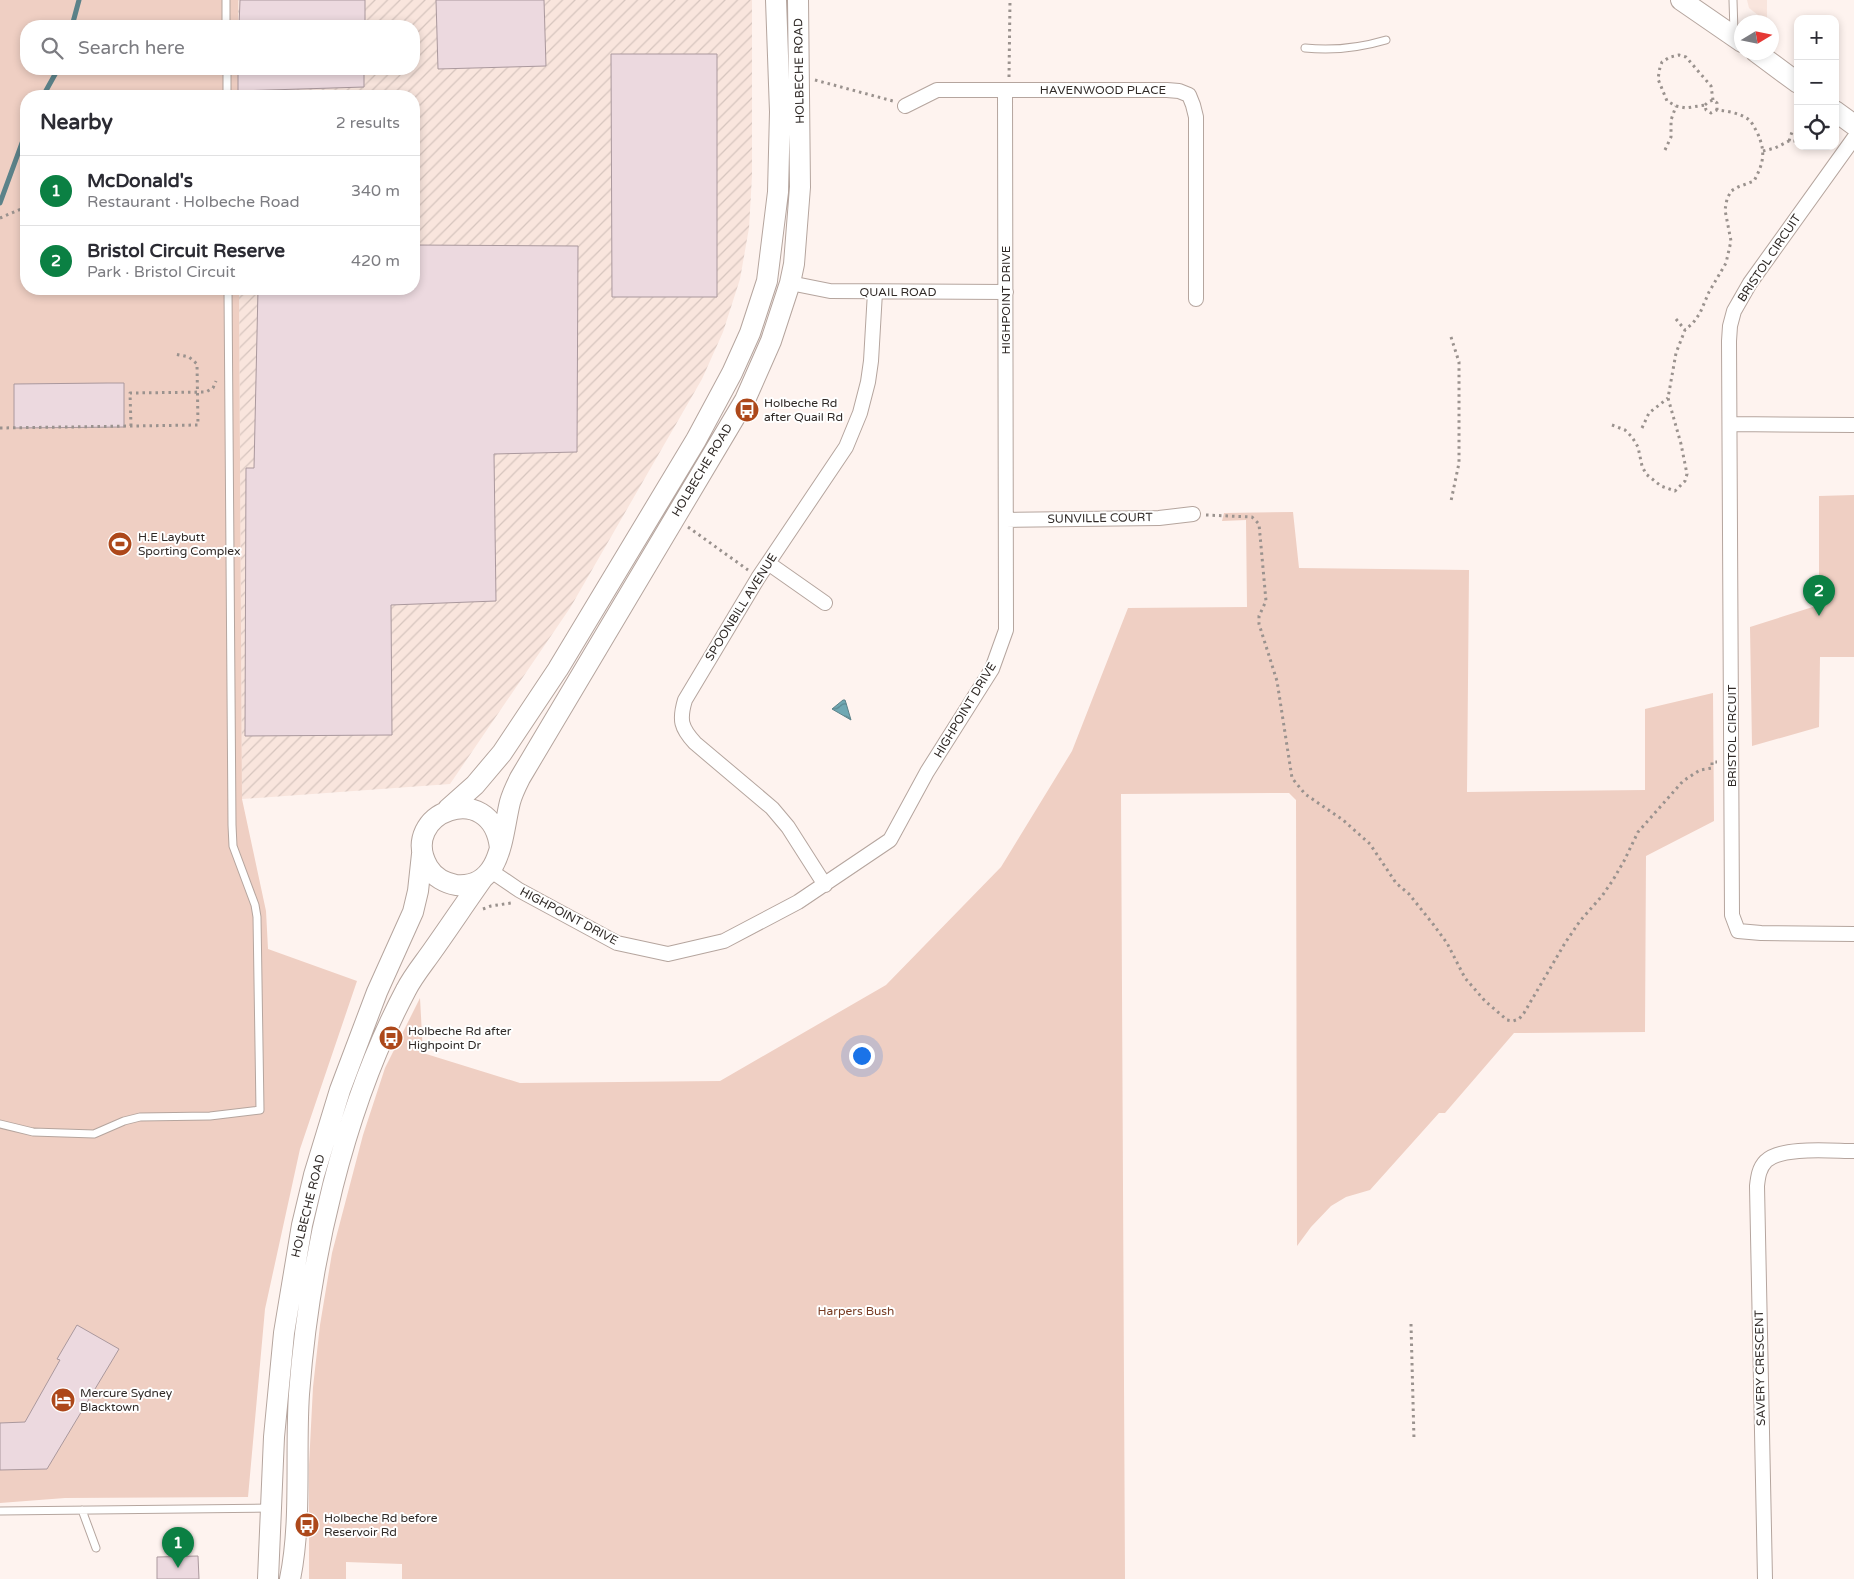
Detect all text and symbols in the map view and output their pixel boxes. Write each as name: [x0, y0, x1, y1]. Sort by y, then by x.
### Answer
north arrow: [1734, 15, 1779, 60]
map controls: [1794, 15, 1839, 150]
button: +: [1794, 15, 1839, 60]
street label: HOLBECHE ROAD: [791, 18, 807, 124]
search box: [20, 20, 420, 75]
icon: search: [38, 34, 66, 62]
text: Search here: [78, 37, 185, 59]
button: −: [1794, 60, 1839, 105]
street label: HAVENWOOD PLACE: [1040, 83, 1167, 97]
button: locate: [1794, 105, 1839, 150]
text: Nearby: [40, 110, 113, 135]
text: 2 results: [336, 113, 400, 133]
text: McDonald's: [87, 170, 193, 192]
text: 1: [51, 181, 61, 201]
text: 340 m: [351, 181, 400, 201]
text: Restaurant · Holbeche Road: [87, 192, 300, 212]
street label: BRISTOL CIRCUIT: [1735, 211, 1804, 304]
text: Bristol Circuit Reserve: [87, 240, 285, 262]
street label: HIGHPOINT DRIVE: [999, 245, 1013, 354]
text: 2: [51, 251, 61, 271]
text: 420 m: [351, 251, 400, 271]
text: Park · Bristol Circuit: [87, 262, 236, 282]
street label: QUAIL ROAD: [859, 285, 937, 299]
place label: Holbeche Rd after Quail Rd: [764, 396, 843, 424]
bus stop icon: Holbeche Rd after Quail Rd: [734, 397, 760, 423]
street label: HOLBECHE ROAD: [669, 421, 735, 519]
street label: SUNVILLE COURT: [1047, 510, 1153, 526]
place label: H.E Laybutt Sporting Complex: [138, 530, 241, 558]
sports icon: H.E Laybutt Sporting Complex: [107, 531, 133, 557]
street label: SPOONBILL AVENUE: [702, 550, 780, 663]
pin: 2: [1803, 575, 1835, 616]
street label: HIGHPOINT DRIVE: [931, 659, 999, 760]
street label: BRISTOL CIRCUIT: [1725, 684, 1739, 787]
street label: HIGHPOINT DRIVE: [518, 884, 621, 948]
place label: Holbeche Rd after Highpoint Dr: [408, 1024, 512, 1052]
bus stop icon: Holbeche Rd after Highpoint Dr: [378, 1025, 404, 1051]
your location: [849, 1043, 875, 1069]
street label: HOLBECHE ROAD: [288, 1153, 328, 1259]
park label: Harpers Bush: [818, 1304, 894, 1318]
street label: SAVERY CRESCENT: [1752, 1309, 1768, 1426]
place label: Mercure Sydney Blacktown: [80, 1386, 173, 1414]
hotel icon: Mercure Sydney Blacktown: [50, 1387, 76, 1413]
place label: Holbeche Rd before Reservoir Rd: [324, 1511, 438, 1539]
bus stop icon: Holbeche Rd before Reservoir Rd: [294, 1512, 320, 1538]
pin: 1: [162, 1527, 194, 1568]

